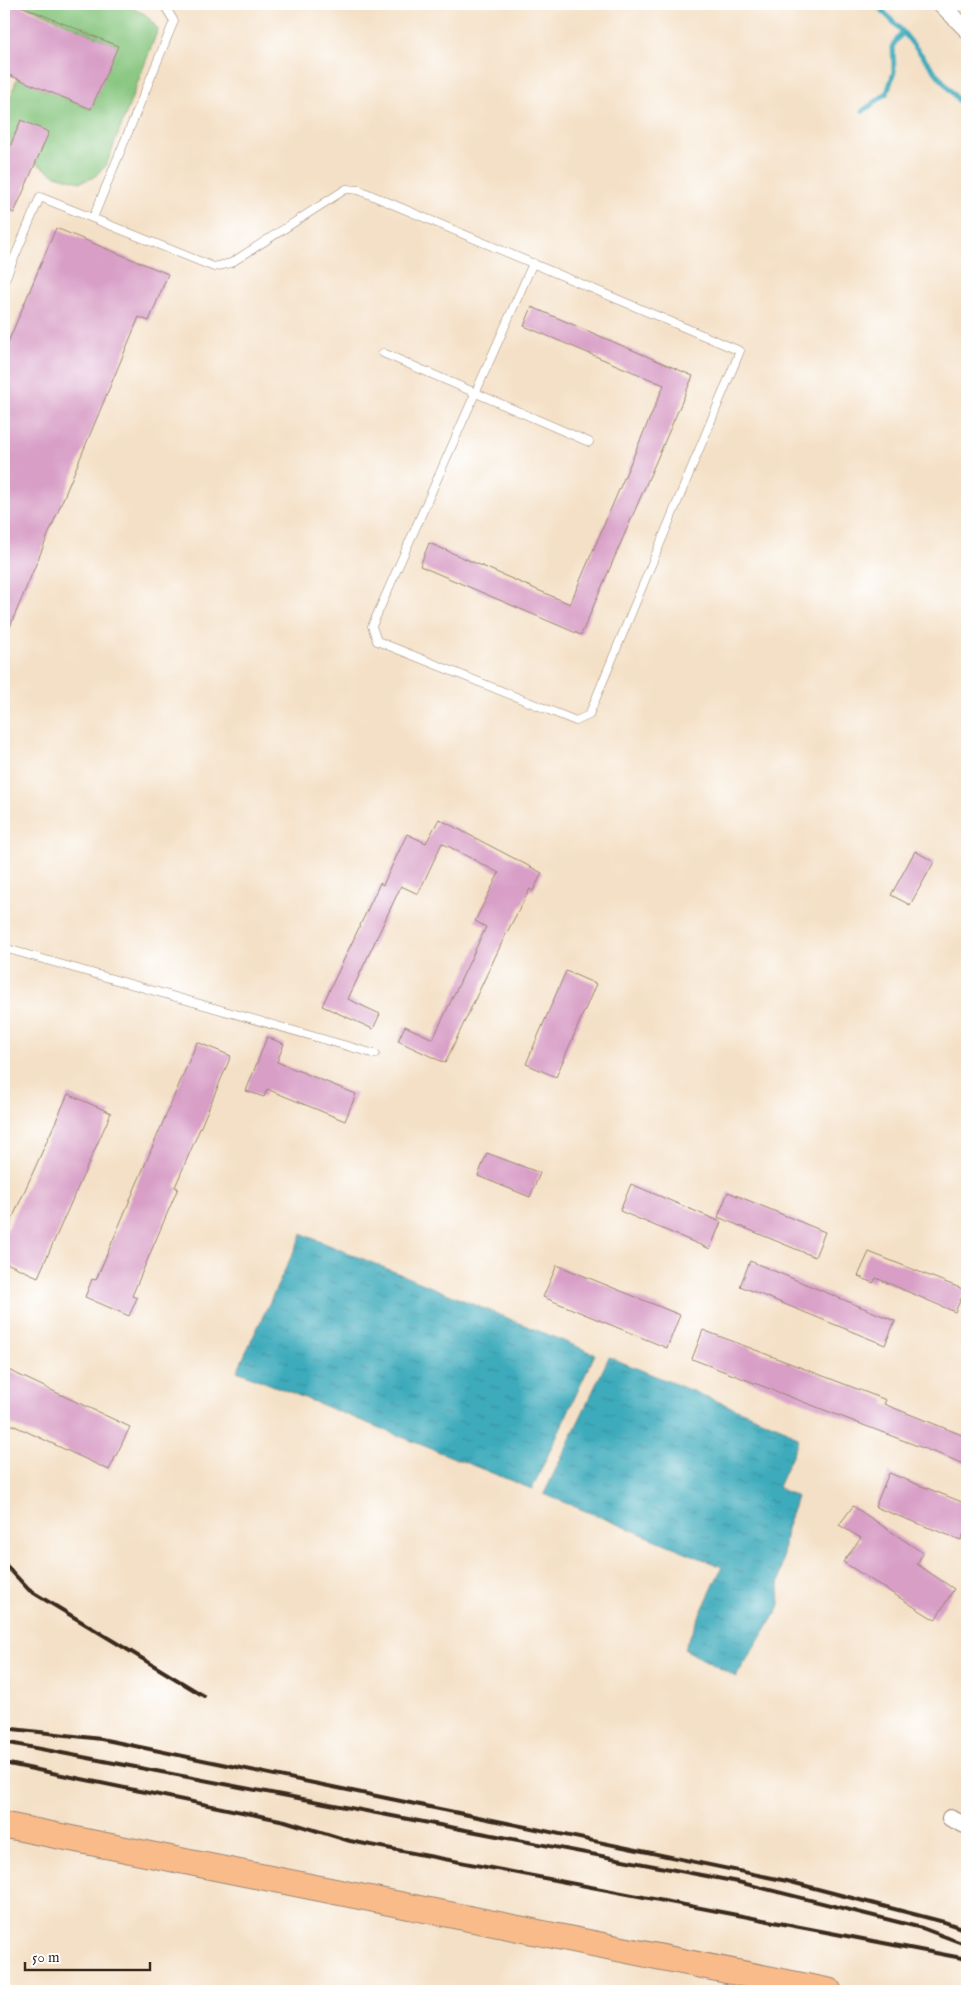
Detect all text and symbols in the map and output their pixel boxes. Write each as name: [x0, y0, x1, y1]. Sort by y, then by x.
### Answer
scale bar: [25, 1940, 150, 1972]
text: 50 m: [32, 1948, 60, 1967]

